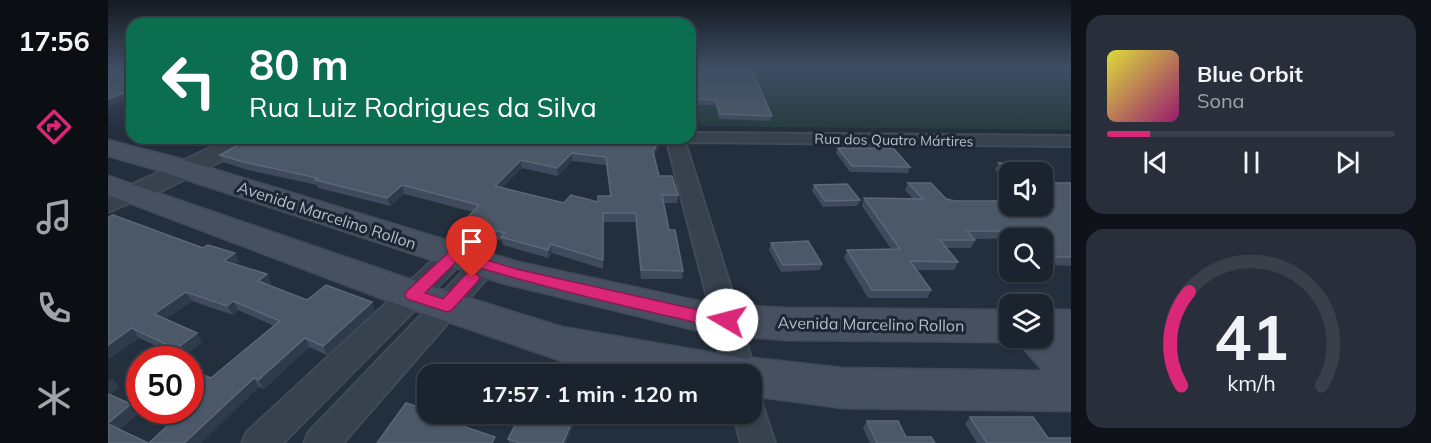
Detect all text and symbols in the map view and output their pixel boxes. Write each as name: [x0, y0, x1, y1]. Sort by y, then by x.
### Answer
text: 17:56: [18, 24, 90, 58]
text: 80 m: [249, 38, 349, 91]
icon: left: [150, 42, 228, 120]
text: Blue Orbit: [1197, 60, 1303, 88]
text: Sona: [1197, 88, 1245, 113]
text: Rua Luiz Rodrigues da Silva: [249, 90, 597, 124]
icon: directions: [33, 106, 75, 148]
street label: Rua dos Quatro Mártires: [814, 130, 974, 150]
icon: previous: [1139, 146, 1172, 179]
icon: pause: [1235, 146, 1268, 179]
icon: next: [1331, 146, 1364, 179]
map controls: [999, 162, 1053, 348]
button: sound: [999, 162, 1053, 216]
street label: Avenida Marcelino Rollon: [235, 177, 419, 253]
icon: music: [33, 196, 75, 238]
pin: [446, 216, 497, 278]
icon: arrive: [455, 225, 488, 258]
button: search: [999, 228, 1053, 282]
icon: phone: [33, 287, 75, 329]
position arrow: [695, 288, 759, 352]
button: layers: [999, 294, 1053, 348]
text: 41: [1214, 297, 1288, 376]
street label: Avenida Marcelino Rollon: [777, 312, 965, 336]
speed limit sign: 50: [126, 346, 204, 424]
text: km/h: [1227, 369, 1275, 396]
icon: climate: [33, 377, 75, 419]
text: 17:57 · 1 min · 120 m: [481, 380, 698, 408]

